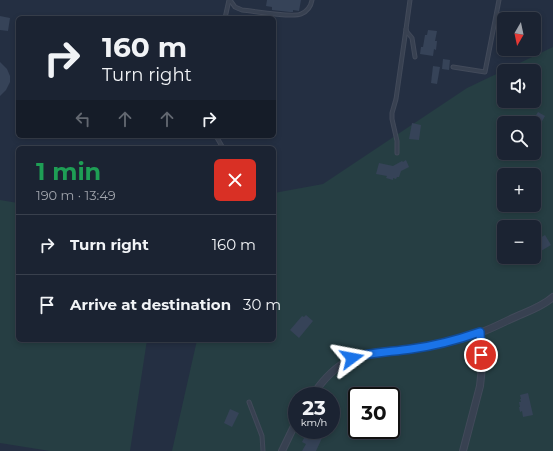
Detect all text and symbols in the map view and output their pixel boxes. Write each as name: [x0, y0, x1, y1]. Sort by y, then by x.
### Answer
north arrow: [497, 12, 541, 56]
map controls: [497, 12, 541, 264]
text: 160 m: [102, 30, 187, 64]
icon: right: [36, 32, 88, 84]
text: Turn right: [102, 64, 192, 86]
button: sound: [497, 64, 541, 108]
icon: left: [72, 108, 94, 130]
icon: ahead: [114, 108, 136, 130]
icon: ahead: [156, 108, 178, 130]
icon: right: [198, 108, 220, 130]
button: search: [497, 116, 541, 160]
text: 1 min: [36, 157, 101, 186]
button: close: [214, 159, 256, 201]
button: +: [497, 168, 541, 212]
text: 190 m · 13:49: [36, 187, 116, 203]
button: −: [497, 220, 541, 264]
icon: right: [36, 234, 58, 256]
text: Turn right: [70, 235, 149, 254]
text: 160 m: [212, 235, 256, 254]
icon: arrive: [36, 294, 58, 316]
text: Arrive at destination: [70, 295, 231, 314]
text: 30 m: [243, 295, 281, 314]
position arrow: [331, 337, 373, 379]
pin: [464, 338, 498, 372]
icon: arrive: [470, 344, 492, 366]
speed limit sign: 30: [348, 387, 400, 439]
text: 23: [302, 396, 326, 420]
text: km/h: [301, 416, 327, 429]

